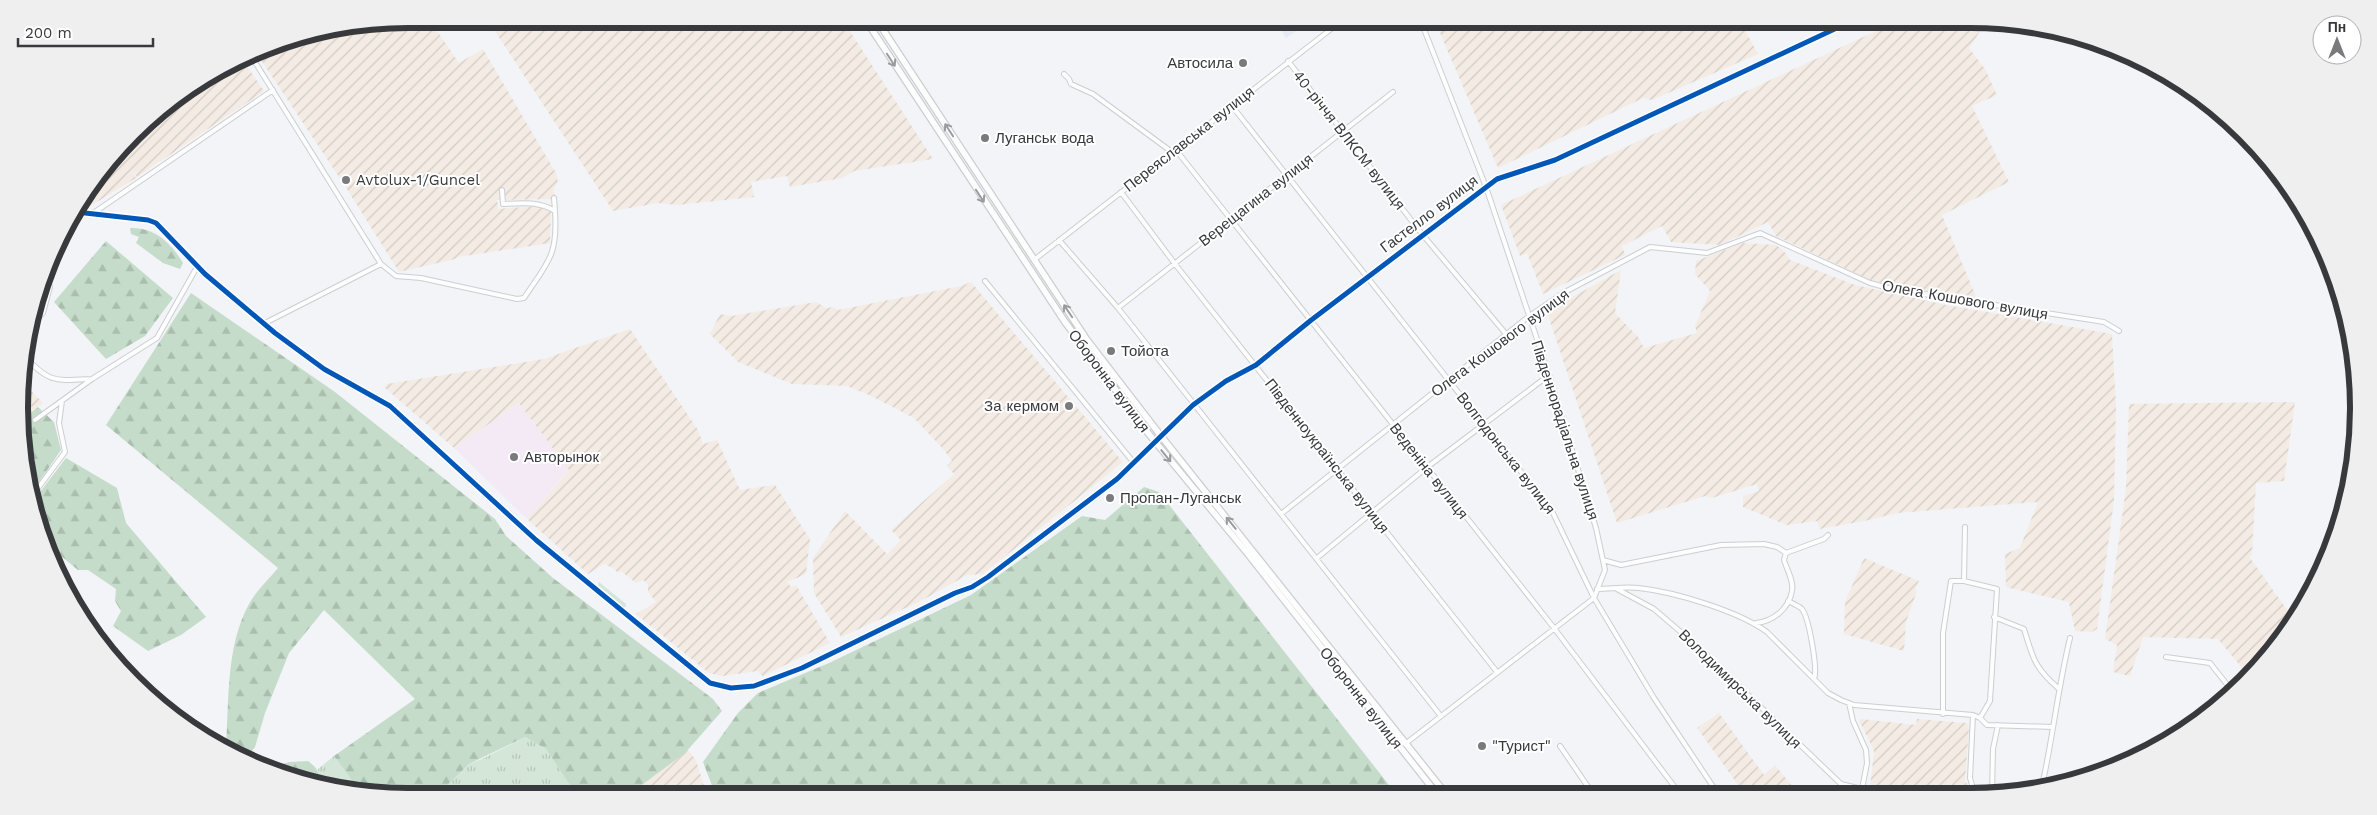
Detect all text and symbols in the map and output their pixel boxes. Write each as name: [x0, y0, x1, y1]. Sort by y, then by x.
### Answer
scale bar: [18, 15, 152, 47]
north arrow: [2312, 15, 2362, 65]
text: Пн: [2328, 19, 2346, 35]
text: 200 m: [25, 24, 72, 42]
one-way arrow: [886, 52, 896, 66]
place label: Автосила: [1167, 54, 1234, 72]
marker: Автосила: [1237, 57, 1249, 69]
street label: 40-річчя ВЛКСМ вулиця: [1289, 67, 1409, 213]
street label: Переяславська вулиця: [1120, 82, 1258, 196]
one-way arrow: [944, 124, 954, 138]
place label: Луганськ вода: [995, 129, 1095, 147]
marker: Луганськ вода: [979, 132, 991, 144]
street label: Верещагина вулиця: [1195, 150, 1317, 250]
place label: Avtolux-1/Guncel: [356, 171, 480, 189]
street label: Гастелло вулиця: [1377, 171, 1481, 257]
marker: Avtolux-1/Guncel: [340, 174, 352, 186]
one-way arrow: [975, 188, 985, 202]
street label: Олега Кошового вулиця: [1881, 277, 2049, 323]
street label: Олега Кошового вулиця: [1427, 285, 1573, 401]
one-way arrow: [1062, 304, 1073, 318]
street label: Оборонна вулиця: [1065, 326, 1153, 436]
street label: Південнорадіальна вулиця: [1527, 338, 1603, 522]
place label: Тойота: [1121, 342, 1169, 360]
marker: Тойота: [1105, 345, 1117, 357]
street label: Південноукраїнська вулиця: [1261, 375, 1393, 537]
street label: Волгодонська вулиця: [1453, 389, 1559, 517]
place label: За кермом: [984, 397, 1059, 415]
marker: За кермом: [1063, 400, 1075, 412]
street label: Веденіна вулиця: [1386, 419, 1472, 523]
place label: Авторынок: [524, 448, 599, 466]
one-way arrow: [1161, 449, 1172, 462]
marker: Авторынок: [508, 451, 520, 463]
place label: Пропан-Луганськ: [1120, 489, 1241, 507]
marker: Пропан-Луганськ: [1104, 492, 1116, 504]
one-way arrow: [1225, 517, 1236, 530]
street label: Володимирська вулиця: [1675, 626, 1805, 752]
street label: Оборонна вулиця: [1316, 644, 1406, 752]
place label: "Турист": [1492, 737, 1551, 755]
marker: "Турист": [1476, 740, 1488, 752]

